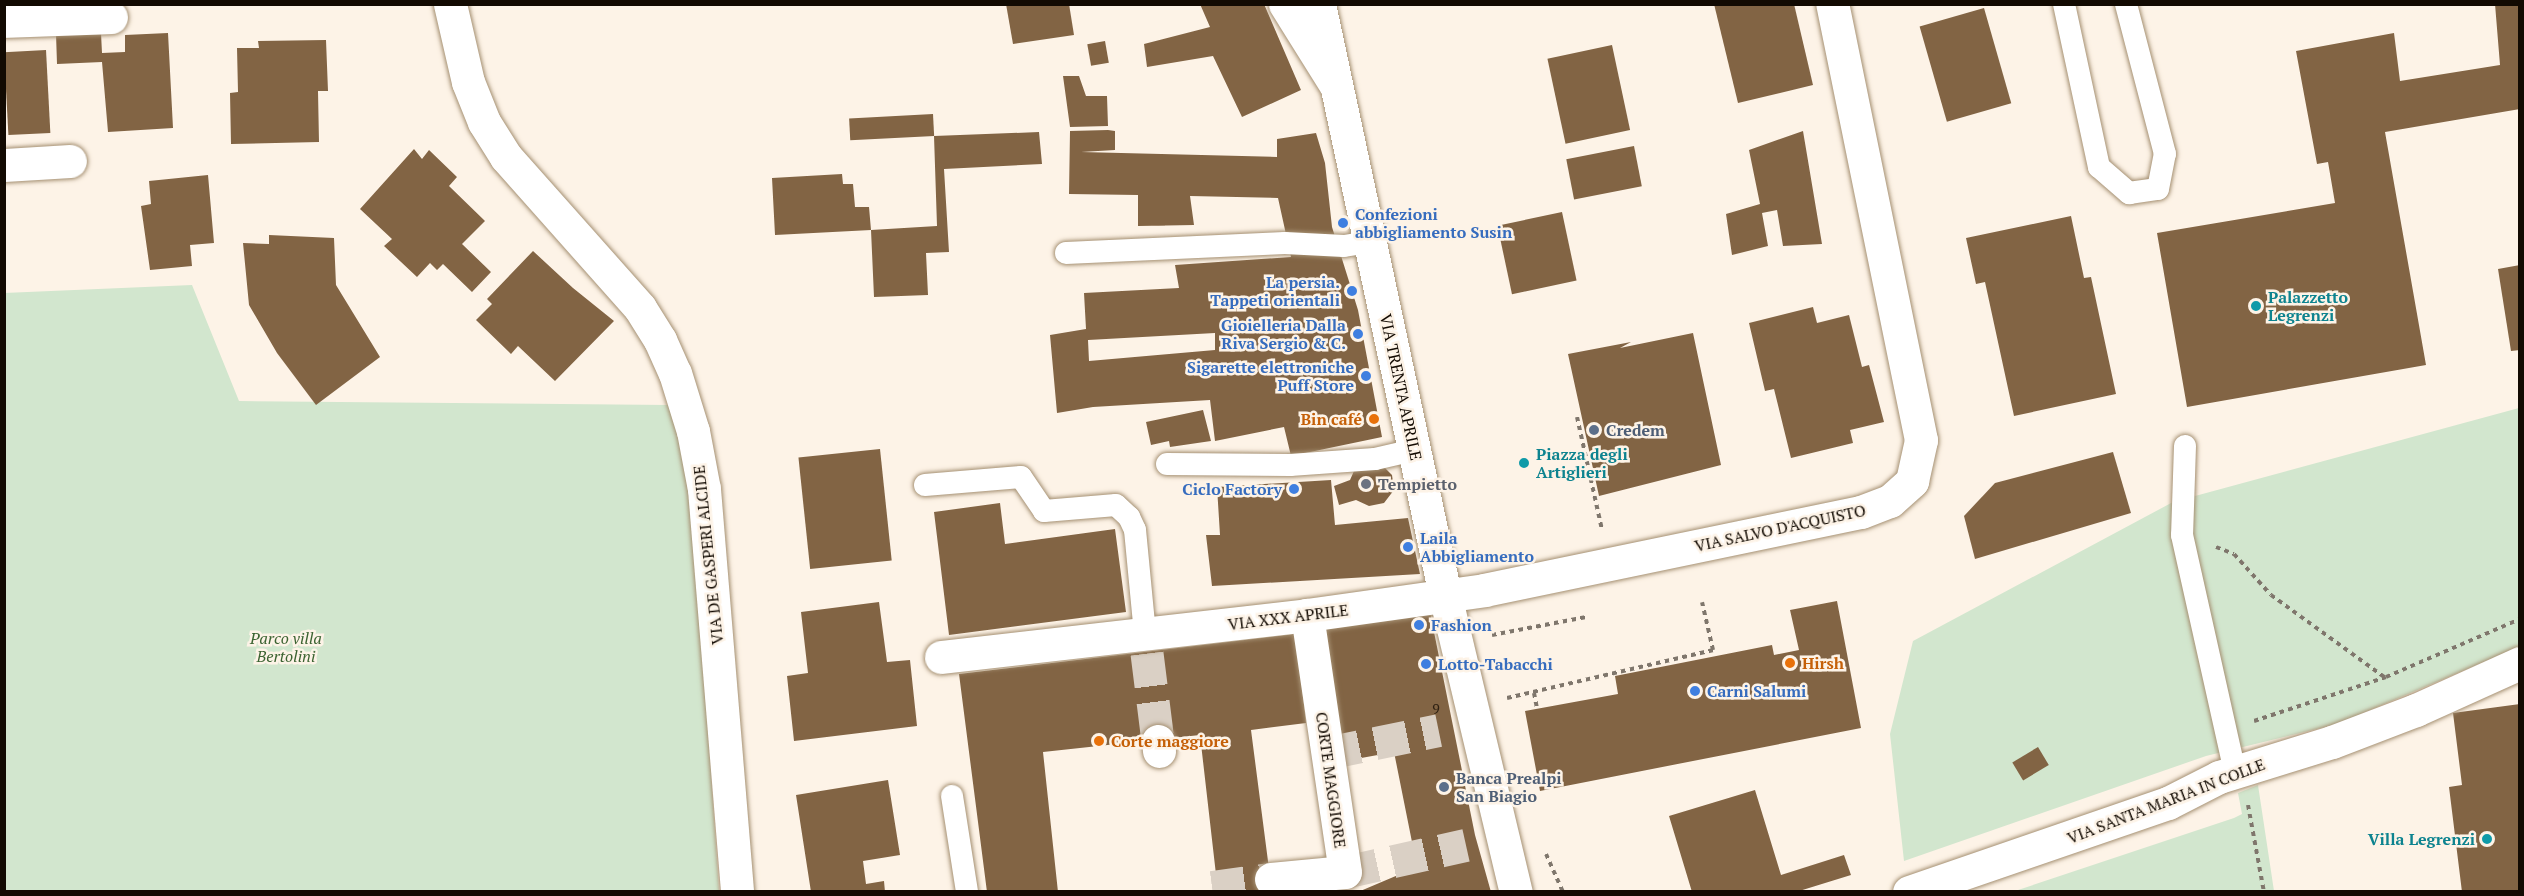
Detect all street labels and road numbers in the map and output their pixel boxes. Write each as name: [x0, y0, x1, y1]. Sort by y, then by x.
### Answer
street label: VIA TRENTA APRILE: [1376, 311, 1426, 463]
street label: VIA DE GASPERI ALCIDE: [689, 464, 727, 646]
street label: VIA SALVO D'ACQUISTO: [1693, 500, 1867, 556]
street label: VIA XXX APRILE: [1226, 600, 1350, 634]
street label: CORTE MAGGIORE: [1312, 711, 1350, 849]
street label: VIA SANTA MARIA IN COLLE: [2064, 754, 2268, 848]

